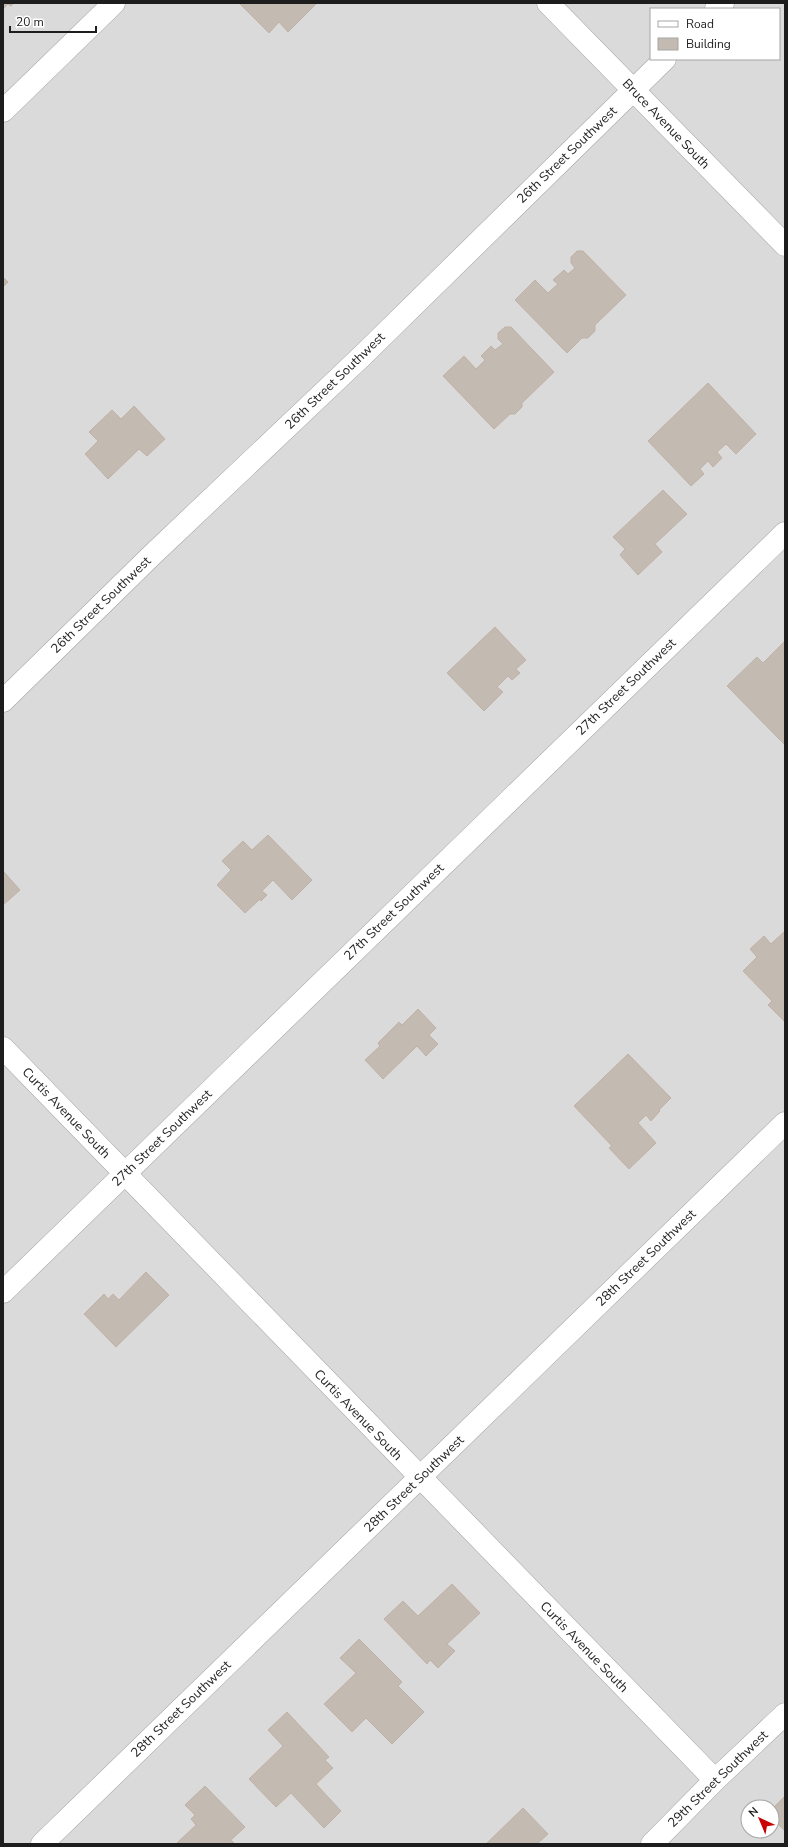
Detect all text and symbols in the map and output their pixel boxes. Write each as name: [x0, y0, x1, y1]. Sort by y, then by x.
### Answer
scale bar: [10, 8, 96, 34]
legend: [650, 8, 780, 60]
text: 20 m: [16, 14, 44, 30]
text: Road: [686, 16, 714, 32]
text: Building: [686, 36, 731, 52]
street label: Bruce Avenue South: [618, 75, 714, 173]
street label: 26th Street Southwest: [513, 102, 621, 208]
street label: 26th Street Southwest: [281, 328, 389, 434]
street label: 26th Street Southwest: [47, 552, 155, 658]
street label: 27th Street Southwest: [572, 634, 680, 740]
street label: 27th Street Southwest: [340, 859, 448, 965]
street label: Curtis Avenue South: [18, 1064, 114, 1162]
street label: 27th Street Southwest: [108, 1085, 216, 1191]
street label: 28th Street Southwest: [592, 1205, 700, 1311]
street label: Curtis Avenue South: [310, 1366, 406, 1464]
street label: 28th Street Southwest: [360, 1431, 468, 1537]
street label: Curtis Avenue South: [536, 1598, 632, 1696]
street label: 28th Street Southwest: [127, 1656, 235, 1762]
street label: 29th Street Southwest: [664, 1726, 772, 1832]
north arrow: [740, 1799, 780, 1839]
text: N: [745, 1804, 762, 1820]

